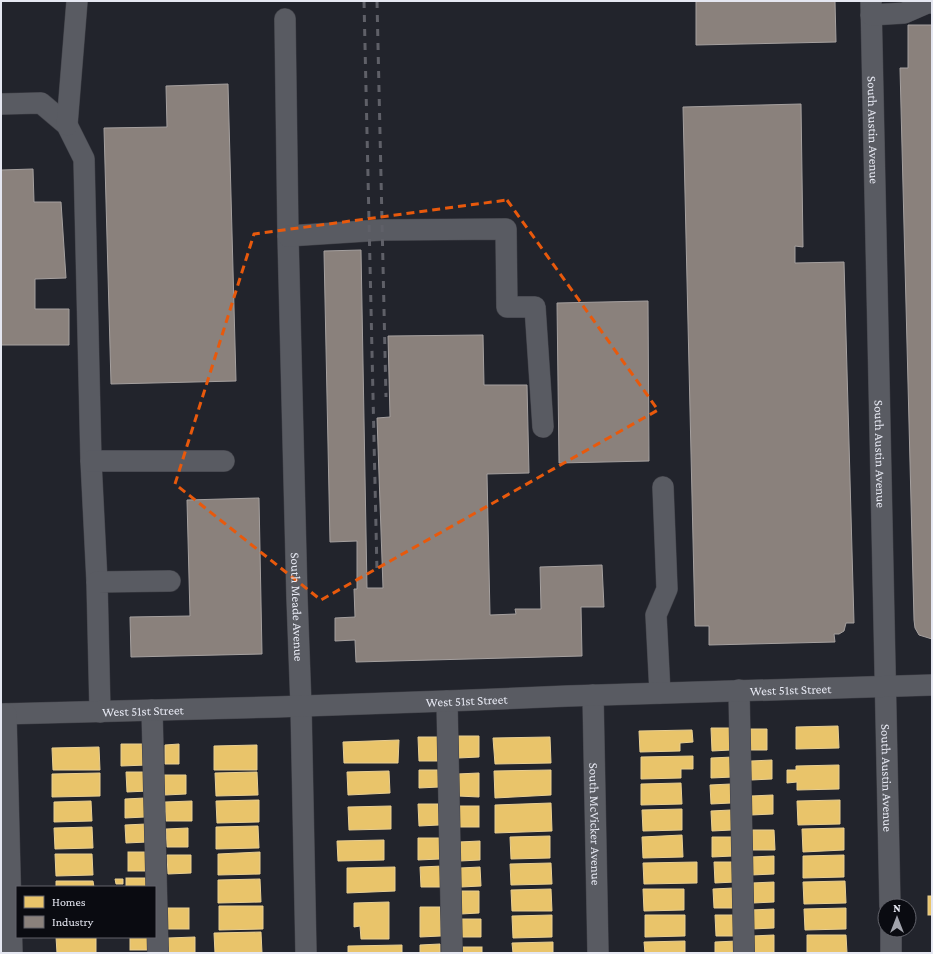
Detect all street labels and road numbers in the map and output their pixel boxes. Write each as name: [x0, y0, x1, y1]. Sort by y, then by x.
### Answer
street label: South Austin Avenue: [865, 76, 882, 184]
street label: South Austin Avenue: [871, 400, 889, 508]
street label: South Meade Avenue: [288, 552, 306, 662]
street label: West 51st Street: [750, 681, 832, 699]
street label: West 51st Street: [426, 691, 509, 710]
street label: West 51st Street: [102, 702, 185, 719]
street label: South Austin Avenue: [878, 724, 895, 832]
street label: South McVicker Avenue: [586, 763, 604, 886]

